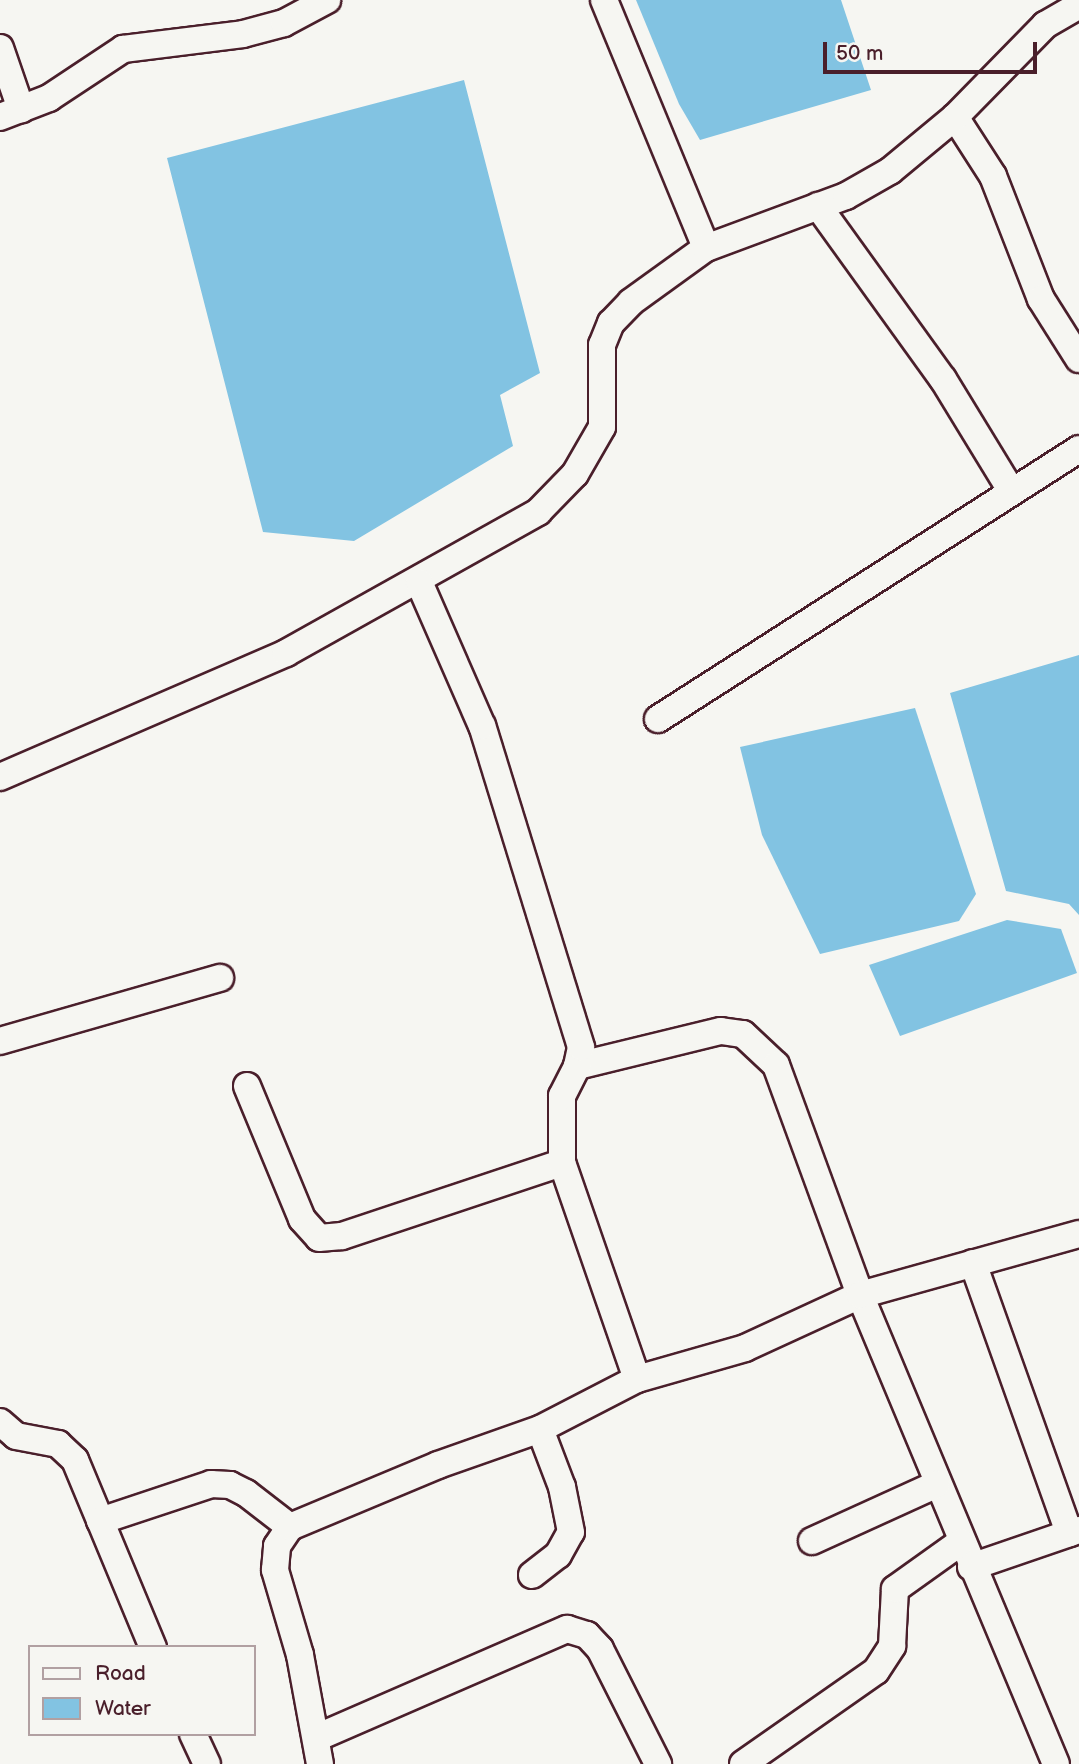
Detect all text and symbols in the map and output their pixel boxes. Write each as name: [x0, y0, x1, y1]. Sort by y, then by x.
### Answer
scale bar: [827, 28, 1040, 72]
text: 50 m: [836, 41, 883, 66]
legend: [28, 1645, 256, 1736]
text: Road: [95, 1661, 146, 1686]
text: Water: [95, 1696, 151, 1721]

